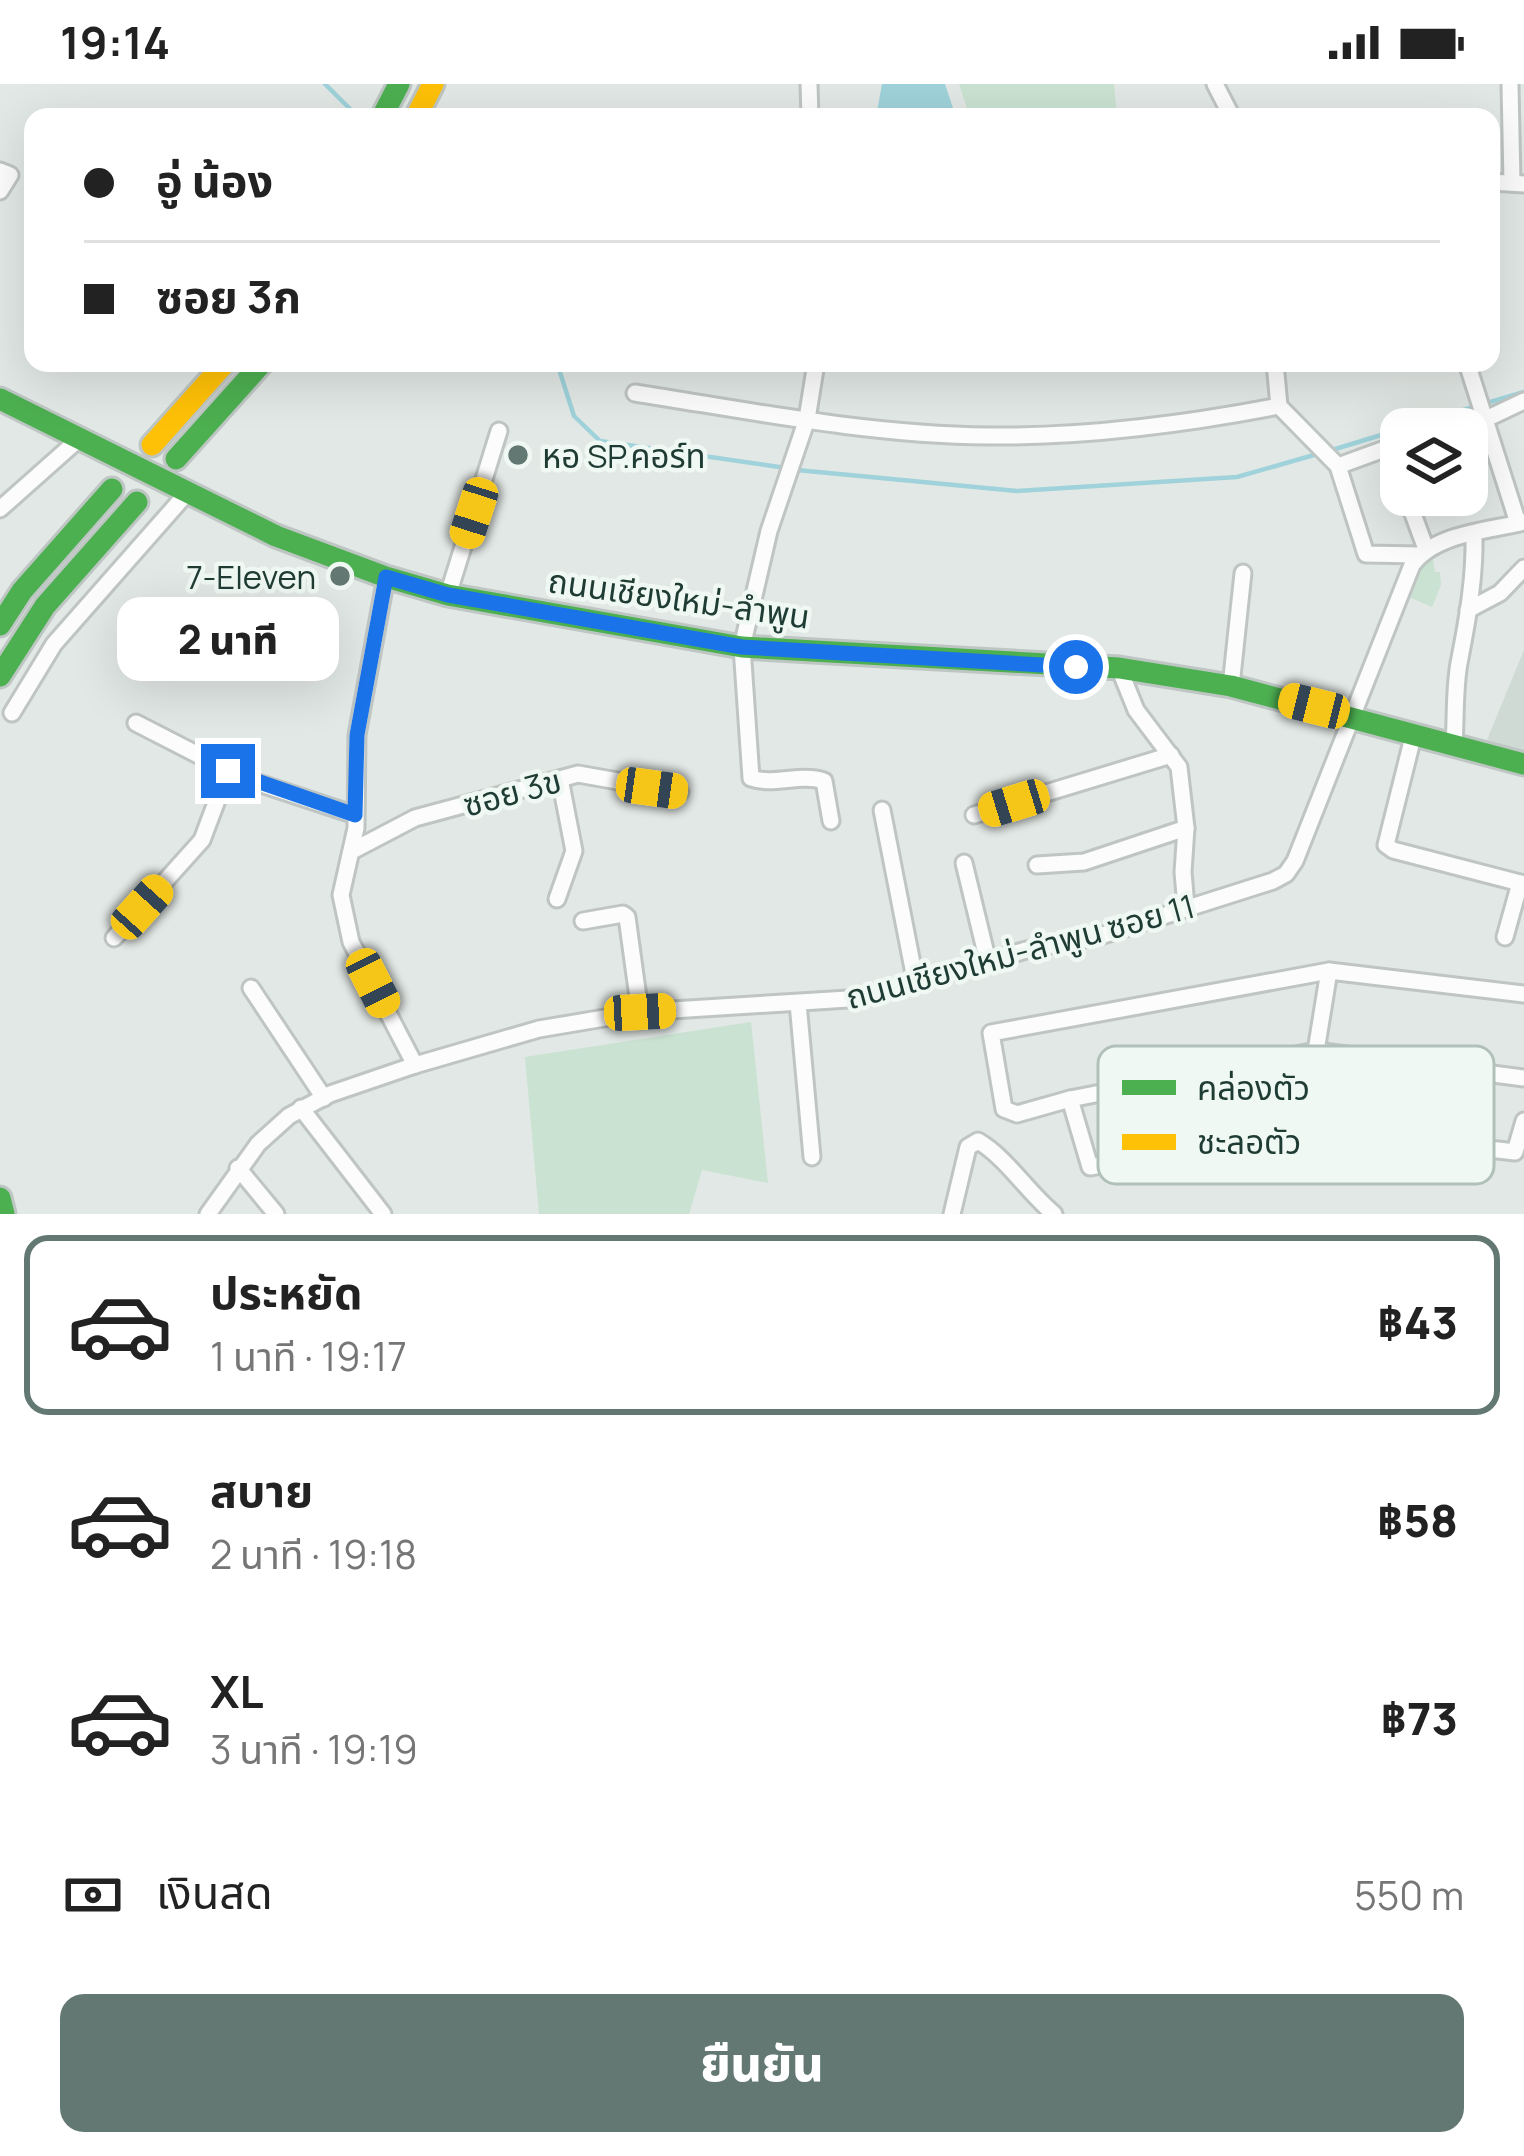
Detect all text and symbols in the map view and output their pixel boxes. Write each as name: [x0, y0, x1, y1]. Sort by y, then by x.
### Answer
text: 19:14: [60, 11, 170, 73]
text: อู่ น้อง: [156, 149, 273, 211]
text: ซอย 3ก: [156, 265, 301, 327]
map controls: [1380, 408, 1488, 516]
button: layers: [1380, 408, 1488, 516]
place label: หอ SP.คอร์ท: [542, 433, 706, 478]
marker: หอ SP.คอร์ท: [505, 442, 531, 468]
car: [446, 473, 502, 553]
place label: 7-Eleven: [186, 554, 316, 599]
street label: ถนนเชียงใหม่-ลำพูน: [545, 557, 813, 639]
marker: 7-Eleven: [327, 563, 353, 589]
callout: 2 นาที: [117, 597, 339, 681]
text: 2 นาที: [178, 612, 278, 666]
route start: [1049, 640, 1103, 694]
car: [1275, 680, 1353, 732]
route end: [201, 744, 255, 798]
street label: ซอย 3ข: [458, 757, 566, 827]
car: [614, 765, 690, 811]
car: [974, 775, 1054, 831]
car: [105, 868, 179, 946]
street label: ถนนเชียงใหม่-ลำพูน ซอย 11: [841, 883, 1199, 1019]
car: [341, 943, 405, 1023]
car: [603, 992, 677, 1032]
legend: [1098, 1046, 1494, 1184]
text: คล่องตัว: [1197, 1065, 1310, 1110]
text: ชะลอตัว: [1197, 1119, 1301, 1164]
text: ประหยัด: [210, 1261, 363, 1323]
icon: car: [66, 1271, 174, 1379]
text: ฿43: [1377, 1291, 1458, 1353]
text: 1 นาที · 19:17: [210, 1329, 407, 1383]
text: สบาย: [210, 1459, 313, 1521]
icon: car: [66, 1469, 174, 1577]
text: ฿58: [1377, 1489, 1458, 1551]
text: 2 นาที · 19:18: [210, 1527, 417, 1581]
text: XL: [210, 1660, 264, 1722]
icon: car: [66, 1667, 174, 1775]
text: ฿73: [1381, 1687, 1458, 1749]
text: 3 นาที · 19:19: [210, 1722, 418, 1776]
text: เงินสด: [156, 1861, 273, 1923]
icon: cash: [60, 1862, 126, 1928]
text: 550 m: [1354, 1868, 1464, 1922]
button: ยืนยัน: [60, 1994, 1464, 2132]

